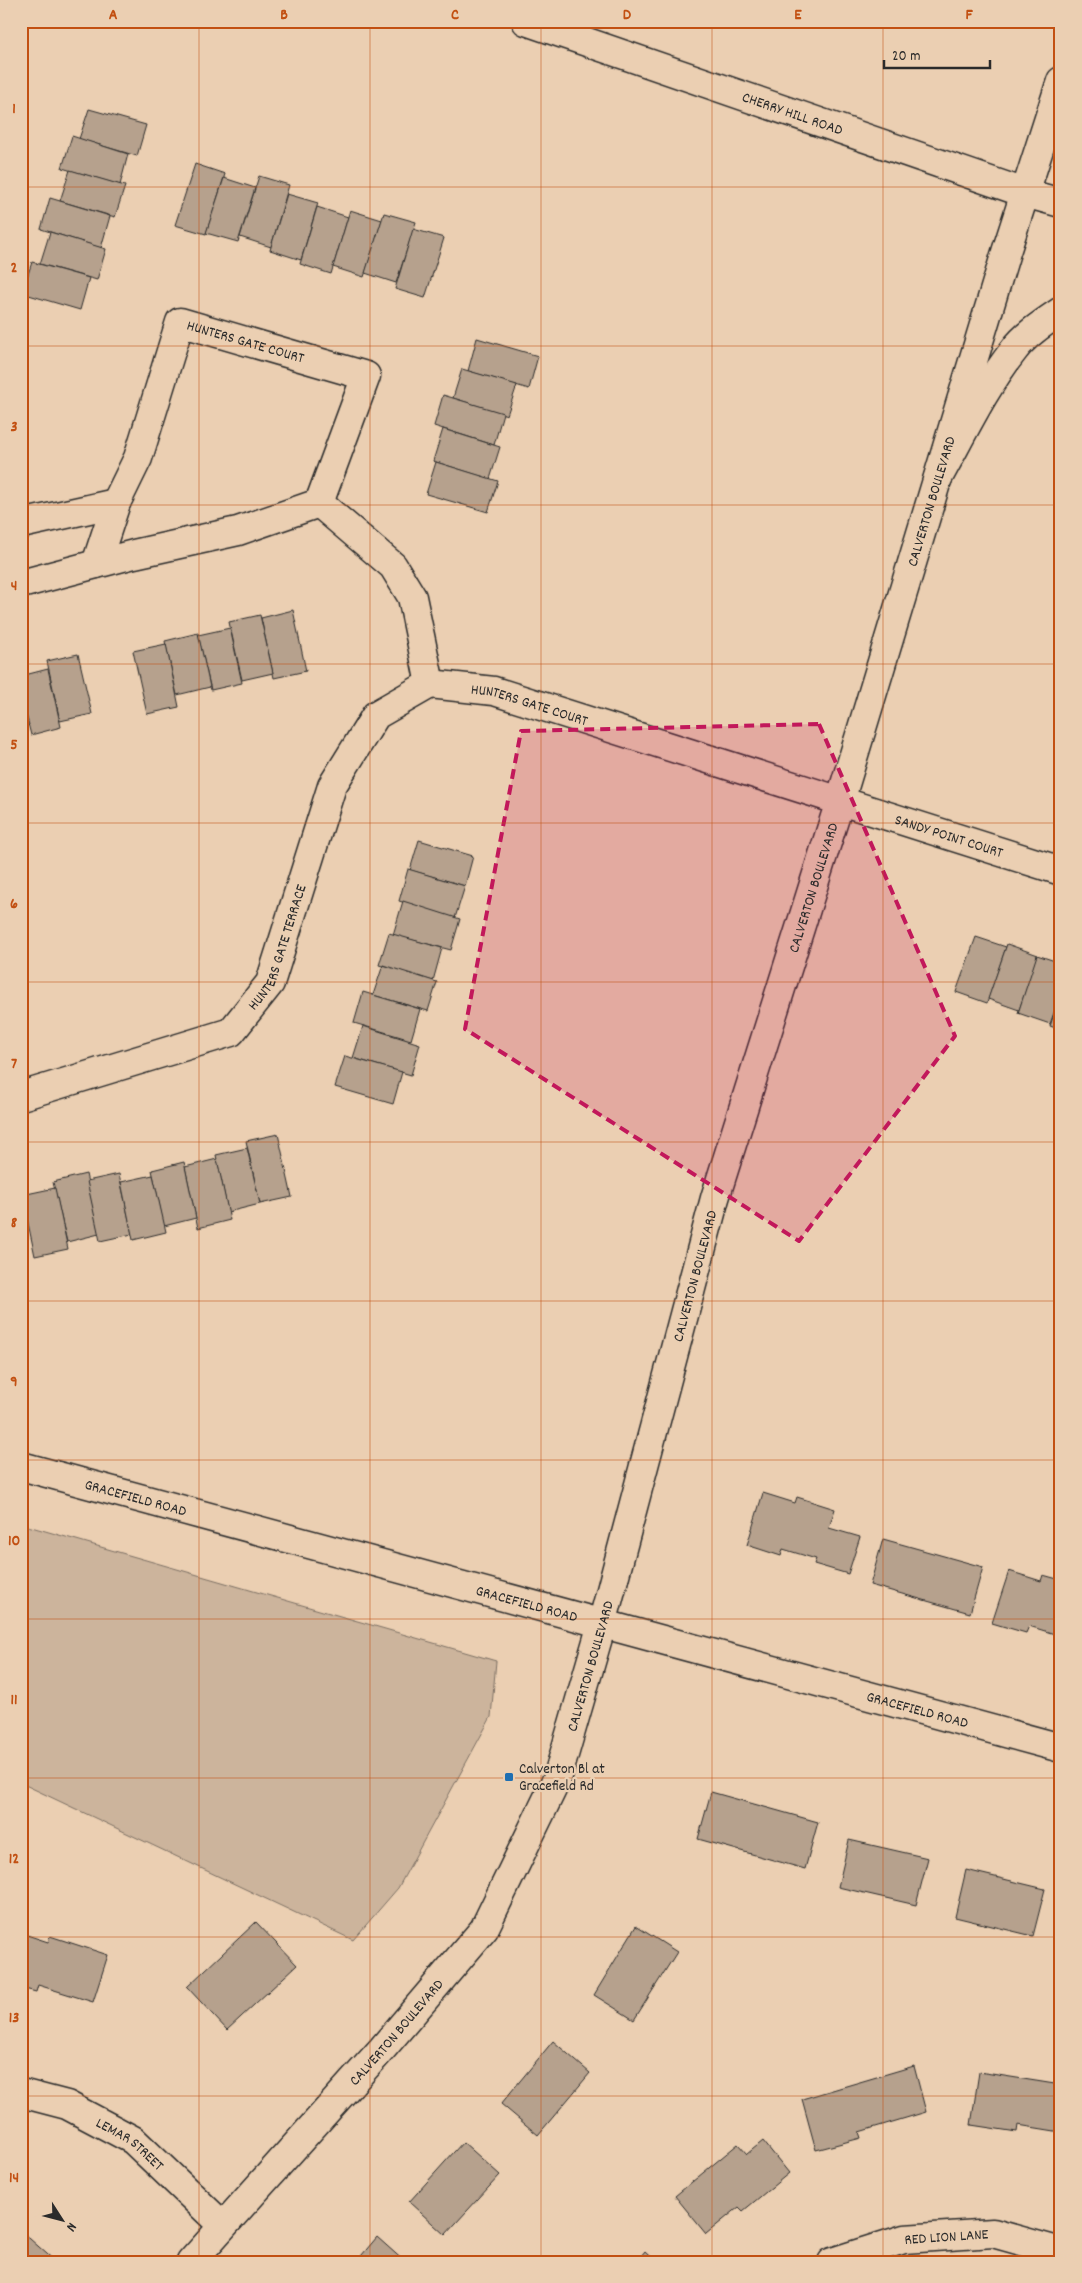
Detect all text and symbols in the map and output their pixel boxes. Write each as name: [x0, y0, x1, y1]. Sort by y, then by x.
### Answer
text: A: [109, 4, 118, 27]
text: B: [280, 4, 288, 27]
text: C: [451, 4, 459, 27]
text: D: [623, 4, 632, 27]
text: E: [794, 4, 802, 27]
text: F: [965, 4, 973, 27]
scale bar: [884, 38, 991, 70]
text: 20 m: [892, 46, 920, 68]
street label: CHERRY HILL ROAD: [739, 87, 846, 142]
text: 1: [12, 98, 16, 121]
text: 2: [11, 257, 18, 280]
street label: HUNTERS GATE COURT: [184, 316, 306, 370]
text: 3: [10, 416, 18, 439]
street label: CALVERTON BOULEVARD: [903, 434, 963, 570]
text: 4: [11, 575, 17, 598]
street label: HUNTERS GATE COURT: [470, 680, 590, 733]
text: 5: [10, 734, 18, 757]
street label: SANDY POINT COURT: [892, 810, 1006, 865]
street label: CALVERTON BOULEVARD: [784, 820, 845, 956]
street label: HUNTERS GATE TERRACE: [243, 882, 313, 1016]
text: 6: [10, 893, 18, 916]
text: 7: [11, 1053, 17, 1076]
street label: CALVERTON BOULEVARD: [668, 1208, 724, 1344]
text: 8: [11, 1212, 18, 1235]
text: 9: [10, 1371, 18, 1394]
street label: GRACEFIELD ROAD: [82, 1475, 189, 1523]
text: 10: [8, 1530, 20, 1553]
street label: GRACEFIELD ROAD: [473, 1581, 580, 1629]
street label: CALVERTON BOULEVARD: [562, 1599, 621, 1735]
street label: GRACEFIELD ROAD: [864, 1687, 971, 1735]
text: 11: [10, 1689, 18, 1712]
place label: Calverton Bl at Gracefield Rd: [519, 1759, 605, 1798]
marker: Calverton Bl at Gracefield Rd: [503, 1771, 515, 1783]
text: 12: [9, 1848, 19, 1871]
street label: CALVERTON BOULEVARD: [345, 1975, 450, 2092]
text: 13: [9, 2007, 19, 2030]
street label: LEMAR STREET: [91, 2113, 168, 2177]
text: 14: [9, 2167, 19, 2190]
north arrow: [38, 2196, 88, 2246]
text: N: [61, 2218, 81, 2235]
street label: RED LION LANE: [904, 2224, 989, 2252]

